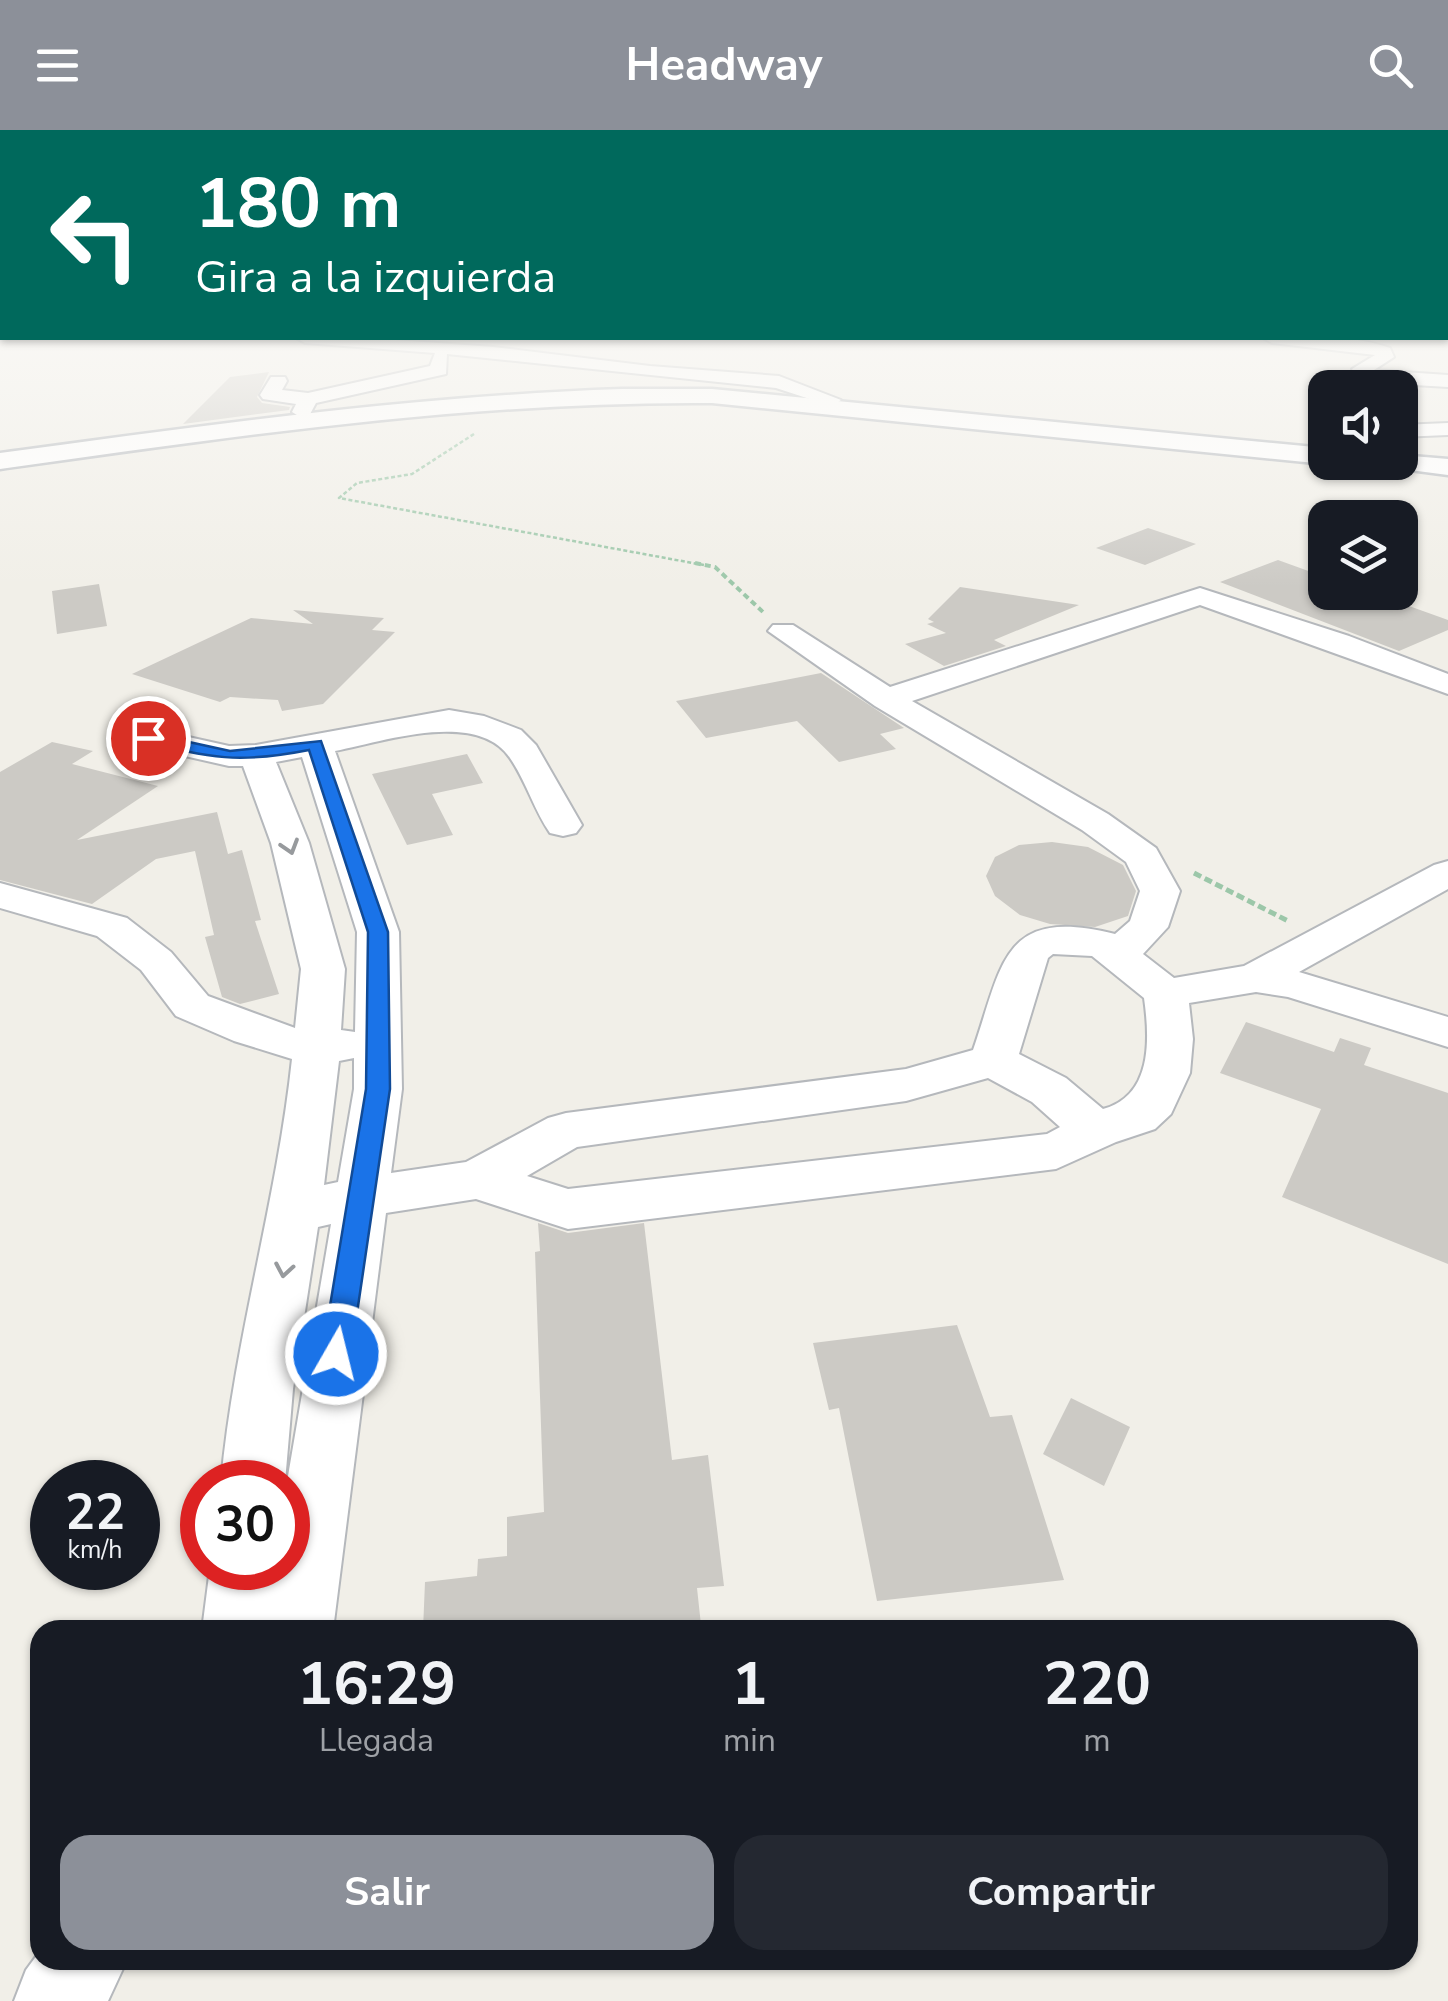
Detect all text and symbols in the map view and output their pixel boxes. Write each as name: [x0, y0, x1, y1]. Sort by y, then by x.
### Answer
text: Headway: [626, 35, 822, 96]
icon: menu: [30, 38, 85, 93]
icon: search: [1363, 38, 1418, 93]
text: 180 m: [195, 156, 401, 252]
icon: left: [30, 170, 160, 300]
text: Gira a la izquierda: [195, 247, 556, 308]
map controls: [1308, 370, 1418, 610]
button: sound: [1308, 370, 1418, 480]
button: layers: [1308, 500, 1418, 610]
pin: [106, 696, 191, 781]
icon: arrive: [121, 711, 176, 766]
one-way arrow: [278, 838, 299, 855]
one-way arrow: [274, 1261, 295, 1278]
position arrow: [284, 1302, 388, 1406]
speed limit sign: 30: [180, 1460, 310, 1590]
text: 22: [65, 1478, 125, 1547]
text: km/h: [67, 1533, 123, 1567]
text: 16:29: [297, 1643, 456, 1725]
text: 1: [731, 1643, 767, 1725]
text: 220: [1043, 1643, 1151, 1725]
text: Llegada: [319, 1719, 434, 1762]
text: min: [723, 1719, 776, 1762]
text: m: [1083, 1719, 1111, 1762]
button: Salir: [60, 1835, 714, 1950]
button: Compartir: [734, 1835, 1388, 1950]

